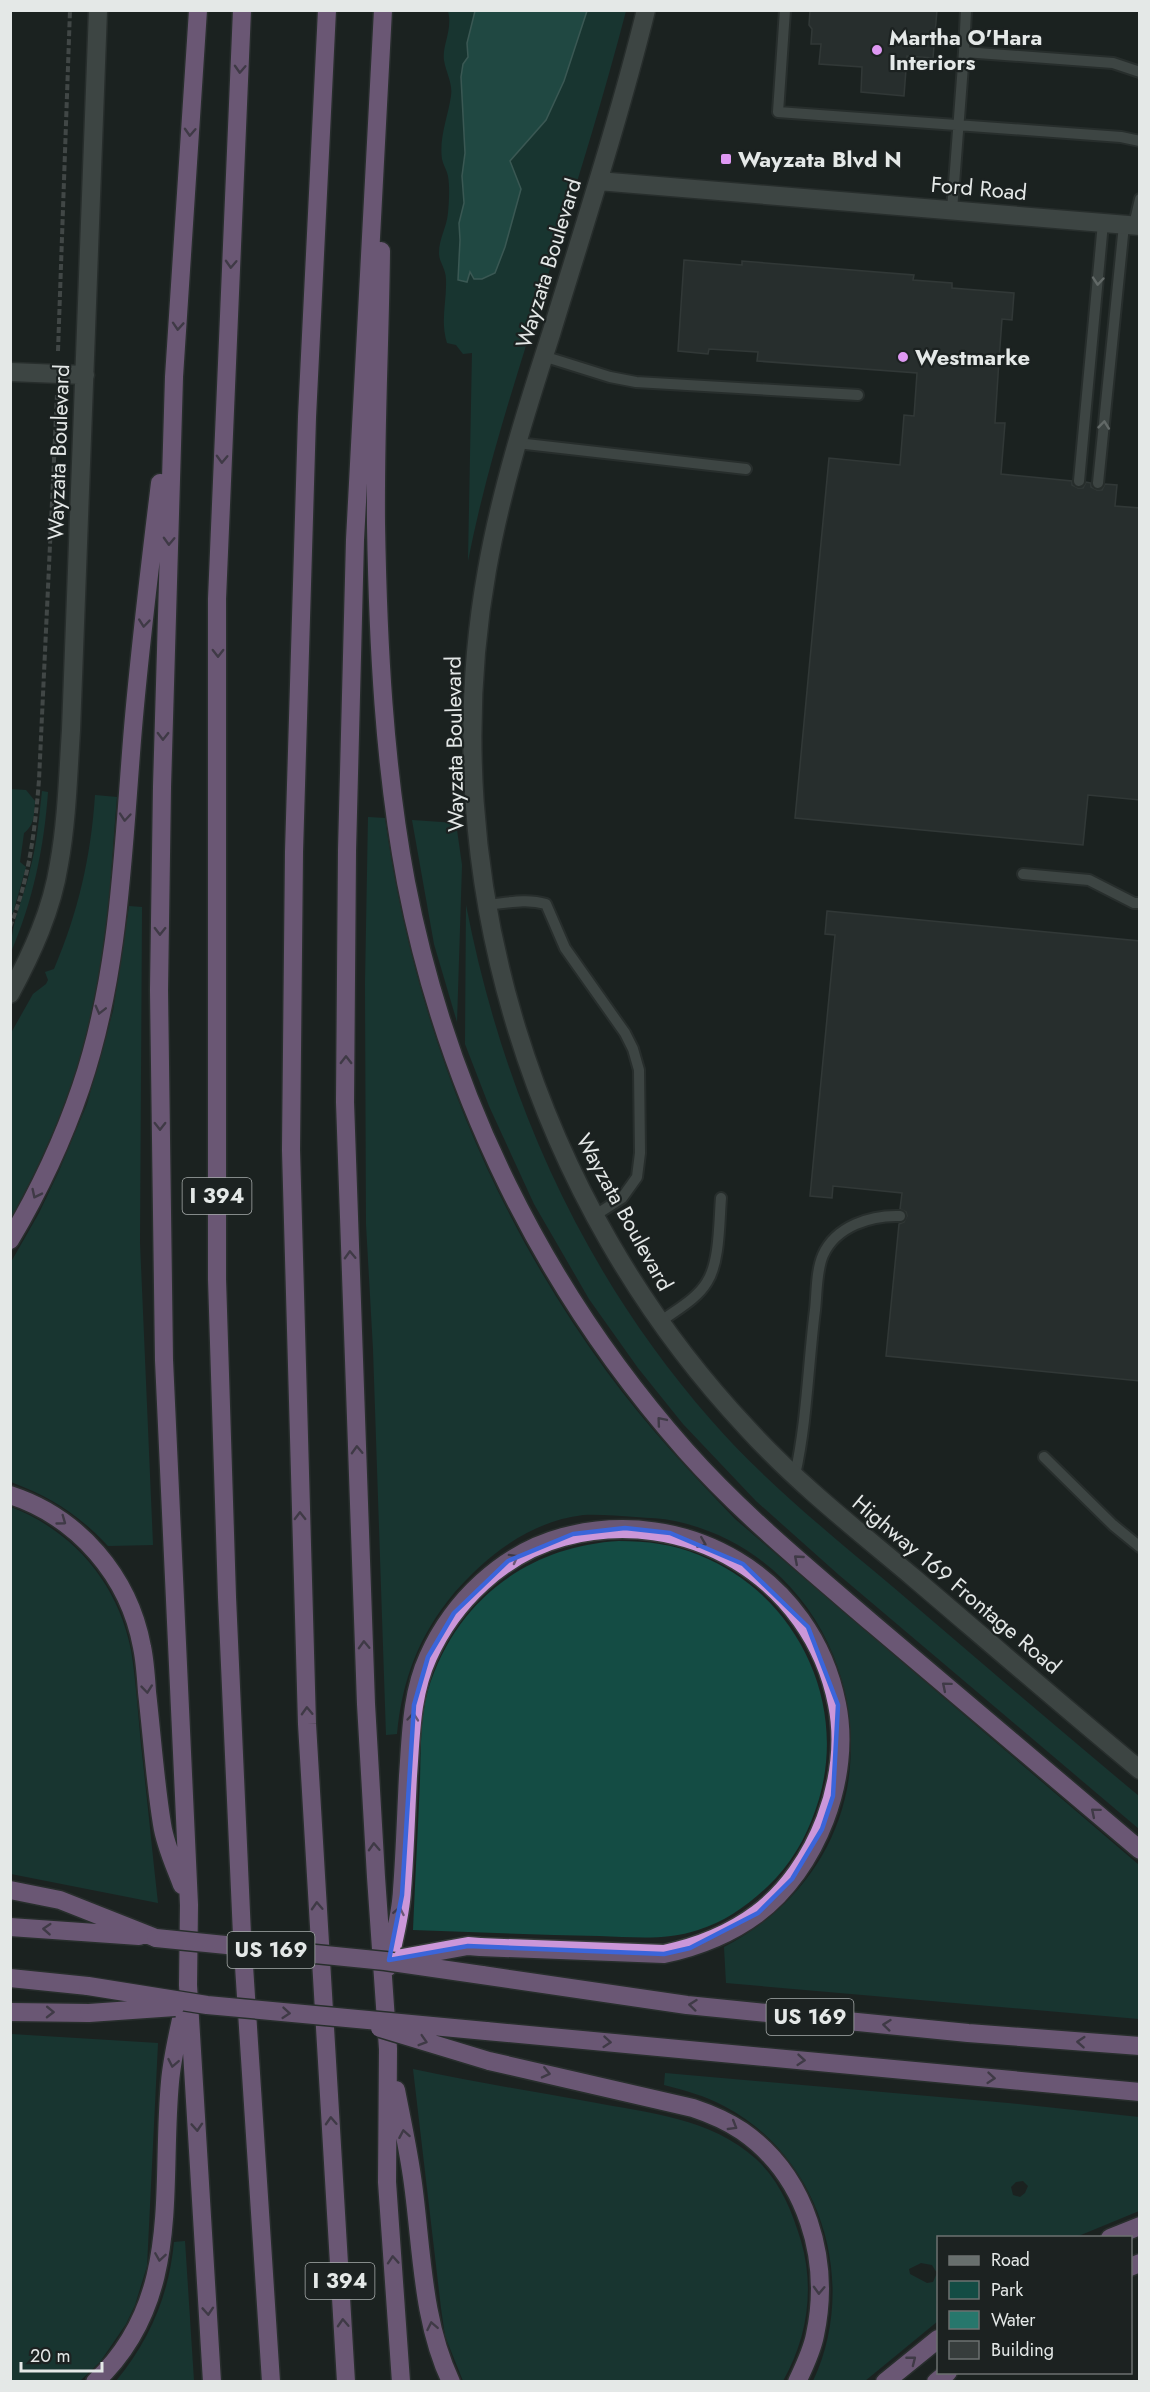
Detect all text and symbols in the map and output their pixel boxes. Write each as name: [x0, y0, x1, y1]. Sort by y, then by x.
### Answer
place label: Martha O'Hara Interiors: [889, 21, 1042, 78]
marker: Martha O'Hara Interiors: [870, 43, 884, 57]
one-way arrow: [233, 64, 246, 73]
one-way arrow: [184, 127, 197, 136]
place label: Wayzata Blvd N: [738, 143, 902, 175]
marker: Wayzata Blvd N: [719, 152, 733, 166]
street label: Ford Road: [930, 168, 1028, 208]
street label: Wayzata Boulevard: [507, 174, 589, 352]
one-way arrow: [224, 259, 237, 268]
one-way arrow: [1092, 277, 1105, 286]
one-way arrow: [171, 322, 184, 331]
place label: Westmarke: [915, 341, 1030, 373]
marker: Westmarke: [896, 350, 910, 364]
street label: Wayzata Boulevard: [39, 364, 77, 540]
one-way arrow: [1097, 421, 1110, 430]
one-way arrow: [216, 454, 228, 463]
one-way arrow: [163, 536, 175, 545]
one-way arrow: [138, 618, 150, 628]
one-way arrow: [212, 649, 224, 658]
street label: Wayzata Boulevard: [436, 656, 472, 832]
one-way arrow: [157, 731, 170, 740]
one-way arrow: [119, 813, 132, 822]
one-way arrow: [154, 926, 166, 935]
one-way arrow: [95, 1005, 108, 1015]
one-way arrow: [339, 1056, 352, 1065]
one-way arrow: [154, 1121, 166, 1130]
street label: Wayzata Boulevard: [568, 1127, 682, 1297]
road number: I 394: [182, 1178, 252, 1214]
one-way arrow: [31, 1187, 43, 1198]
one-way arrow: [344, 1251, 357, 1260]
one-way arrow: [657, 1417, 668, 1428]
one-way arrow: [351, 1446, 363, 1455]
street label: Highway 169 Frontage Road: [846, 1487, 1068, 1681]
one-way arrow: [294, 1511, 306, 1520]
one-way arrow: [56, 1514, 67, 1525]
one-way arrow: [695, 1536, 706, 1548]
one-way arrow: [508, 1554, 518, 1565]
one-way arrow: [794, 1555, 805, 1566]
one-way arrow: [358, 1641, 370, 1650]
one-way arrow: [942, 1682, 953, 1693]
one-way arrow: [140, 1684, 153, 1693]
one-way arrow: [300, 1706, 313, 1715]
one-way arrow: [406, 1712, 419, 1721]
one-way arrow: [1091, 1808, 1102, 1819]
one-way arrow: [368, 1842, 381, 1851]
one-way arrow: [311, 1901, 324, 1910]
one-way arrow: [392, 1906, 405, 1916]
one-way arrow: [43, 1923, 52, 1936]
road number: US 169: [228, 1932, 314, 1968]
one-way arrow: [688, 1999, 697, 2012]
road number: US 169: [766, 1999, 854, 2035]
one-way arrow: [45, 2006, 54, 2018]
one-way arrow: [281, 2006, 290, 2019]
one-way arrow: [882, 2019, 891, 2032]
one-way arrow: [417, 2034, 428, 2046]
one-way arrow: [603, 2035, 612, 2048]
one-way arrow: [1077, 2036, 1086, 2049]
one-way arrow: [797, 2053, 806, 2066]
one-way arrow: [167, 2058, 180, 2068]
one-way arrow: [540, 2066, 550, 2079]
one-way arrow: [987, 2071, 996, 2084]
one-way arrow: [324, 2117, 337, 2126]
one-way arrow: [727, 2118, 737, 2130]
one-way arrow: [190, 2123, 203, 2132]
one-way arrow: [398, 2129, 411, 2139]
legend: [937, 2236, 1132, 2374]
text: Road: [991, 2247, 1030, 2273]
one-way arrow: [154, 2253, 166, 2262]
one-way arrow: [386, 2256, 399, 2265]
road number: I 394: [306, 2263, 374, 2299]
text: Park: [991, 2277, 1023, 2303]
one-way arrow: [813, 2285, 825, 2294]
one-way arrow: [201, 2306, 214, 2315]
text: Water: [991, 2307, 1036, 2333]
one-way arrow: [336, 2319, 349, 2328]
one-way arrow: [426, 2322, 439, 2332]
scale bar: [21, 2335, 102, 2373]
text: Building: [991, 2337, 1054, 2363]
text: 20 m: [30, 2343, 70, 2369]
one-way arrow: [905, 2357, 916, 2368]

